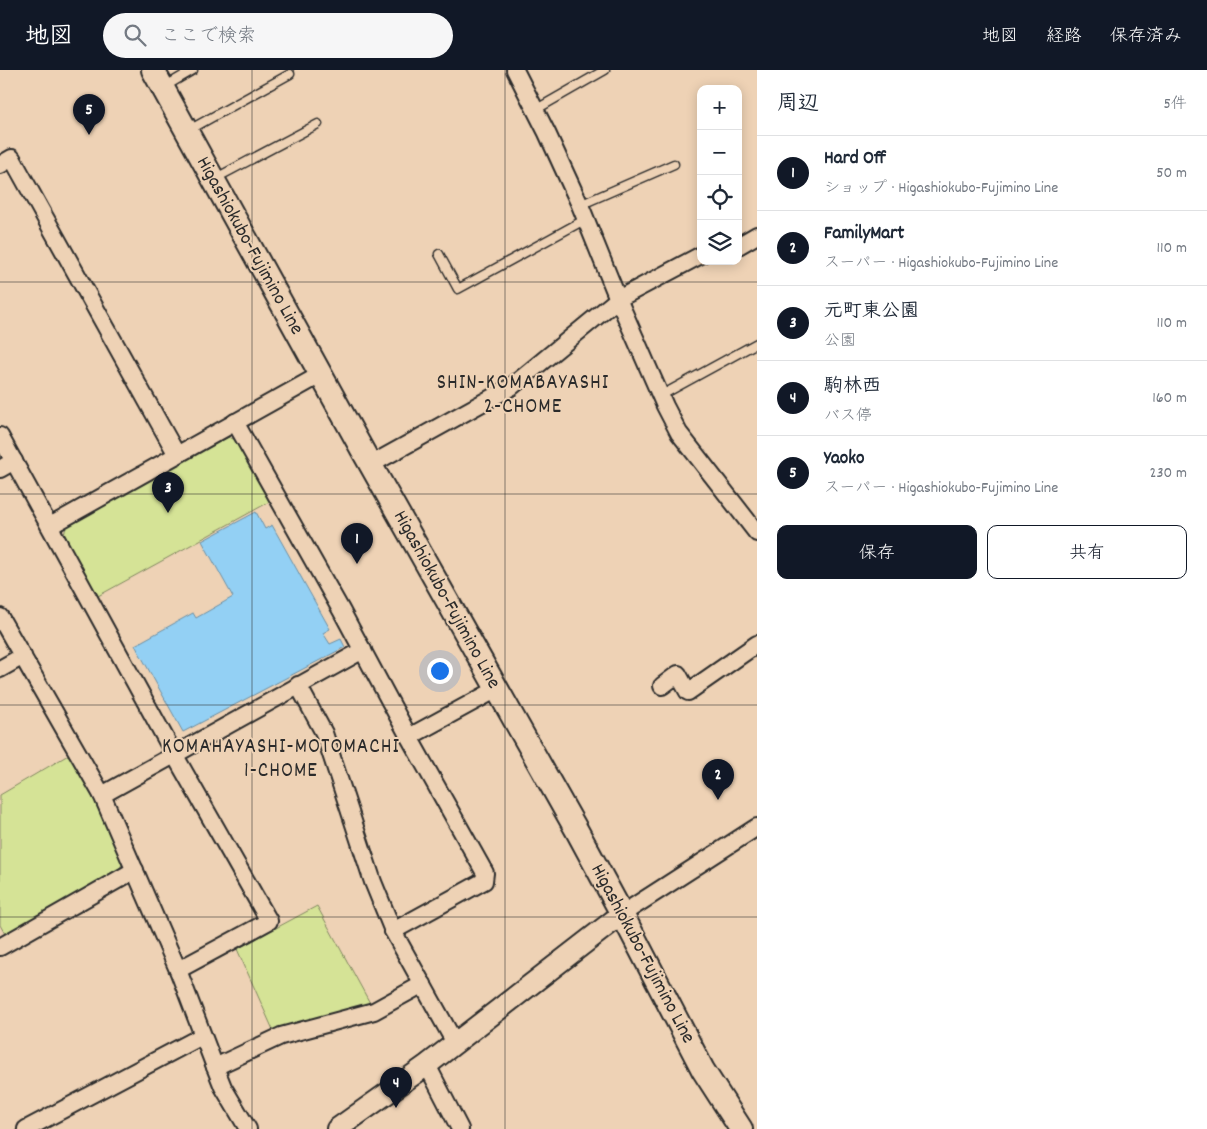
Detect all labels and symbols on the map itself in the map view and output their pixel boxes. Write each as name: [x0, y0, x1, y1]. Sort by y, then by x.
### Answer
pin: 5: [73, 94, 105, 135]
street label: Higashiokubo-Fujimino Line: [188, 152, 310, 340]
district label: SHIN-KOMABAYASHI 2-CHOME: [437, 369, 609, 423]
pin: 3: [152, 472, 184, 513]
street label: Higashiokubo-Fujimino Line: [385, 506, 507, 694]
pin: 1: [341, 523, 373, 564]
your location: [427, 658, 453, 684]
district label: KOMAHAYASHI-MOTOMACHI 1-CHOME: [162, 733, 400, 787]
pin: 2: [702, 759, 734, 800]
street label: Higashiokubo-Fujimino Line: [583, 859, 701, 1049]
pin: 4: [380, 1067, 412, 1108]

